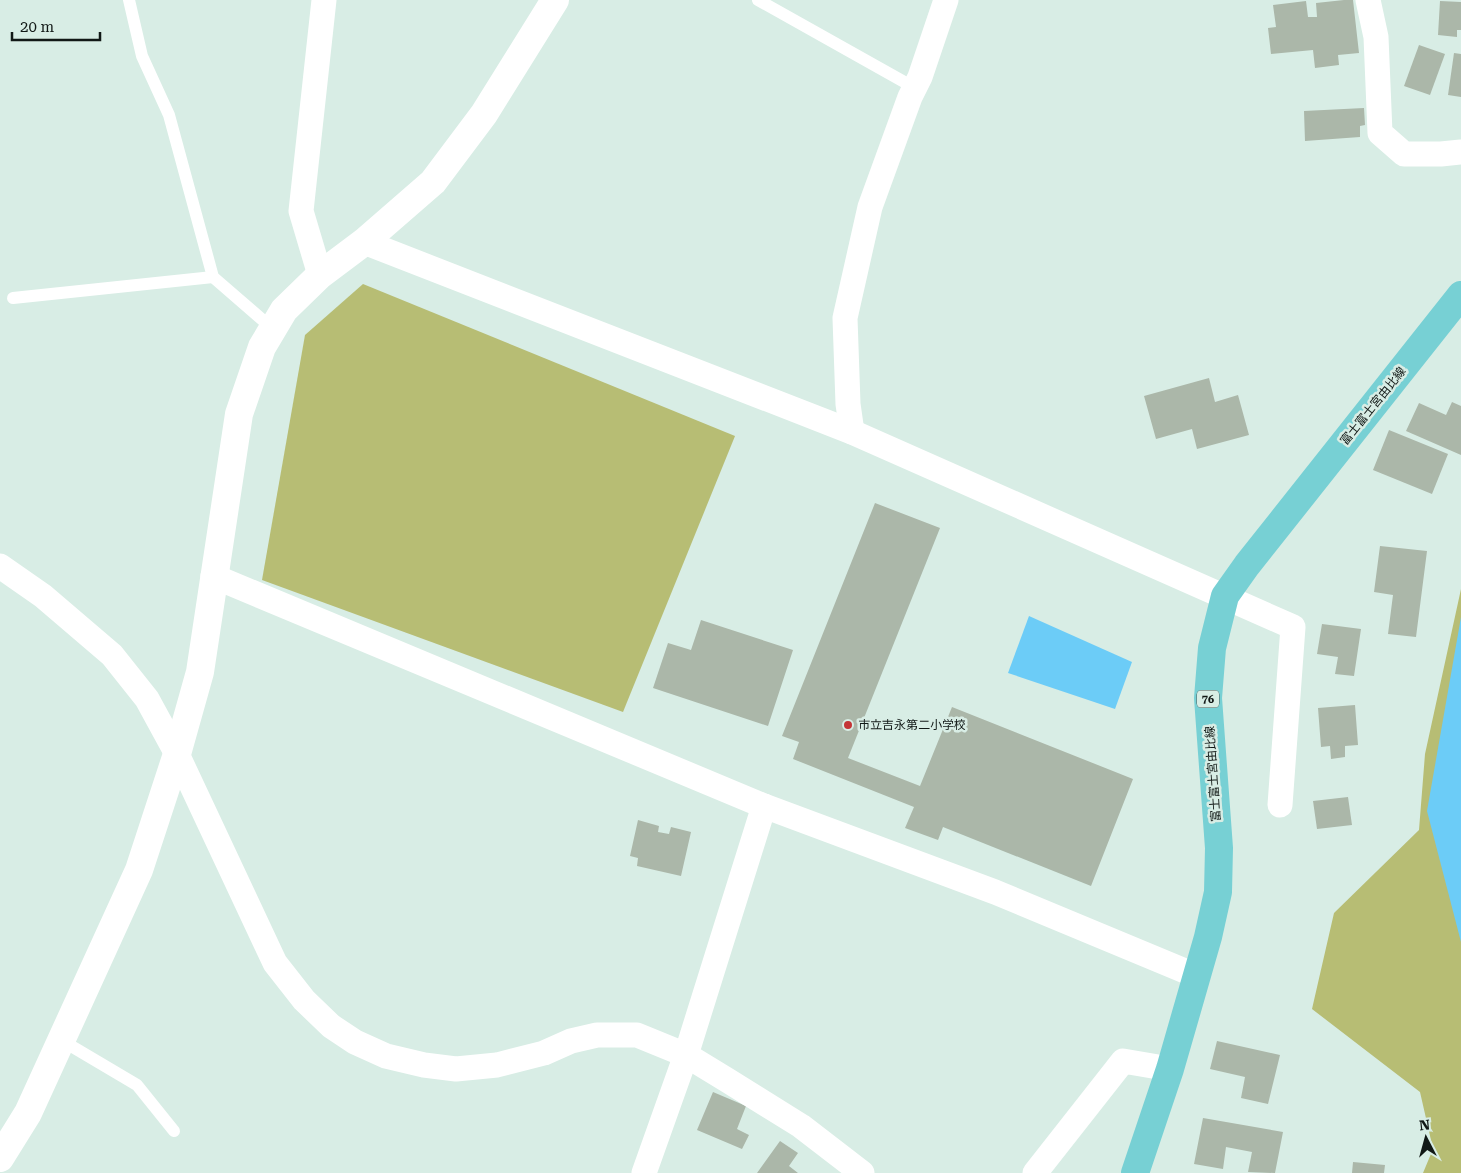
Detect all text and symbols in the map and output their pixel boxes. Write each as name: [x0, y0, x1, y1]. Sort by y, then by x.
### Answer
scale bar: [12, 10, 100, 42]
text: 20 m: [20, 18, 55, 36]
street label: 富士富士宮由比線: [1337, 364, 1409, 448]
road number: 76: [1197, 691, 1219, 708]
place label: 市立吉永第二小学校: [858, 718, 966, 732]
marker: 市立吉永第二小学校: [842, 719, 854, 731]
street label: 富士富士宮由比線: [1203, 726, 1223, 822]
north arrow: [1401, 1113, 1451, 1163]
text: N: [1418, 1117, 1431, 1134]

